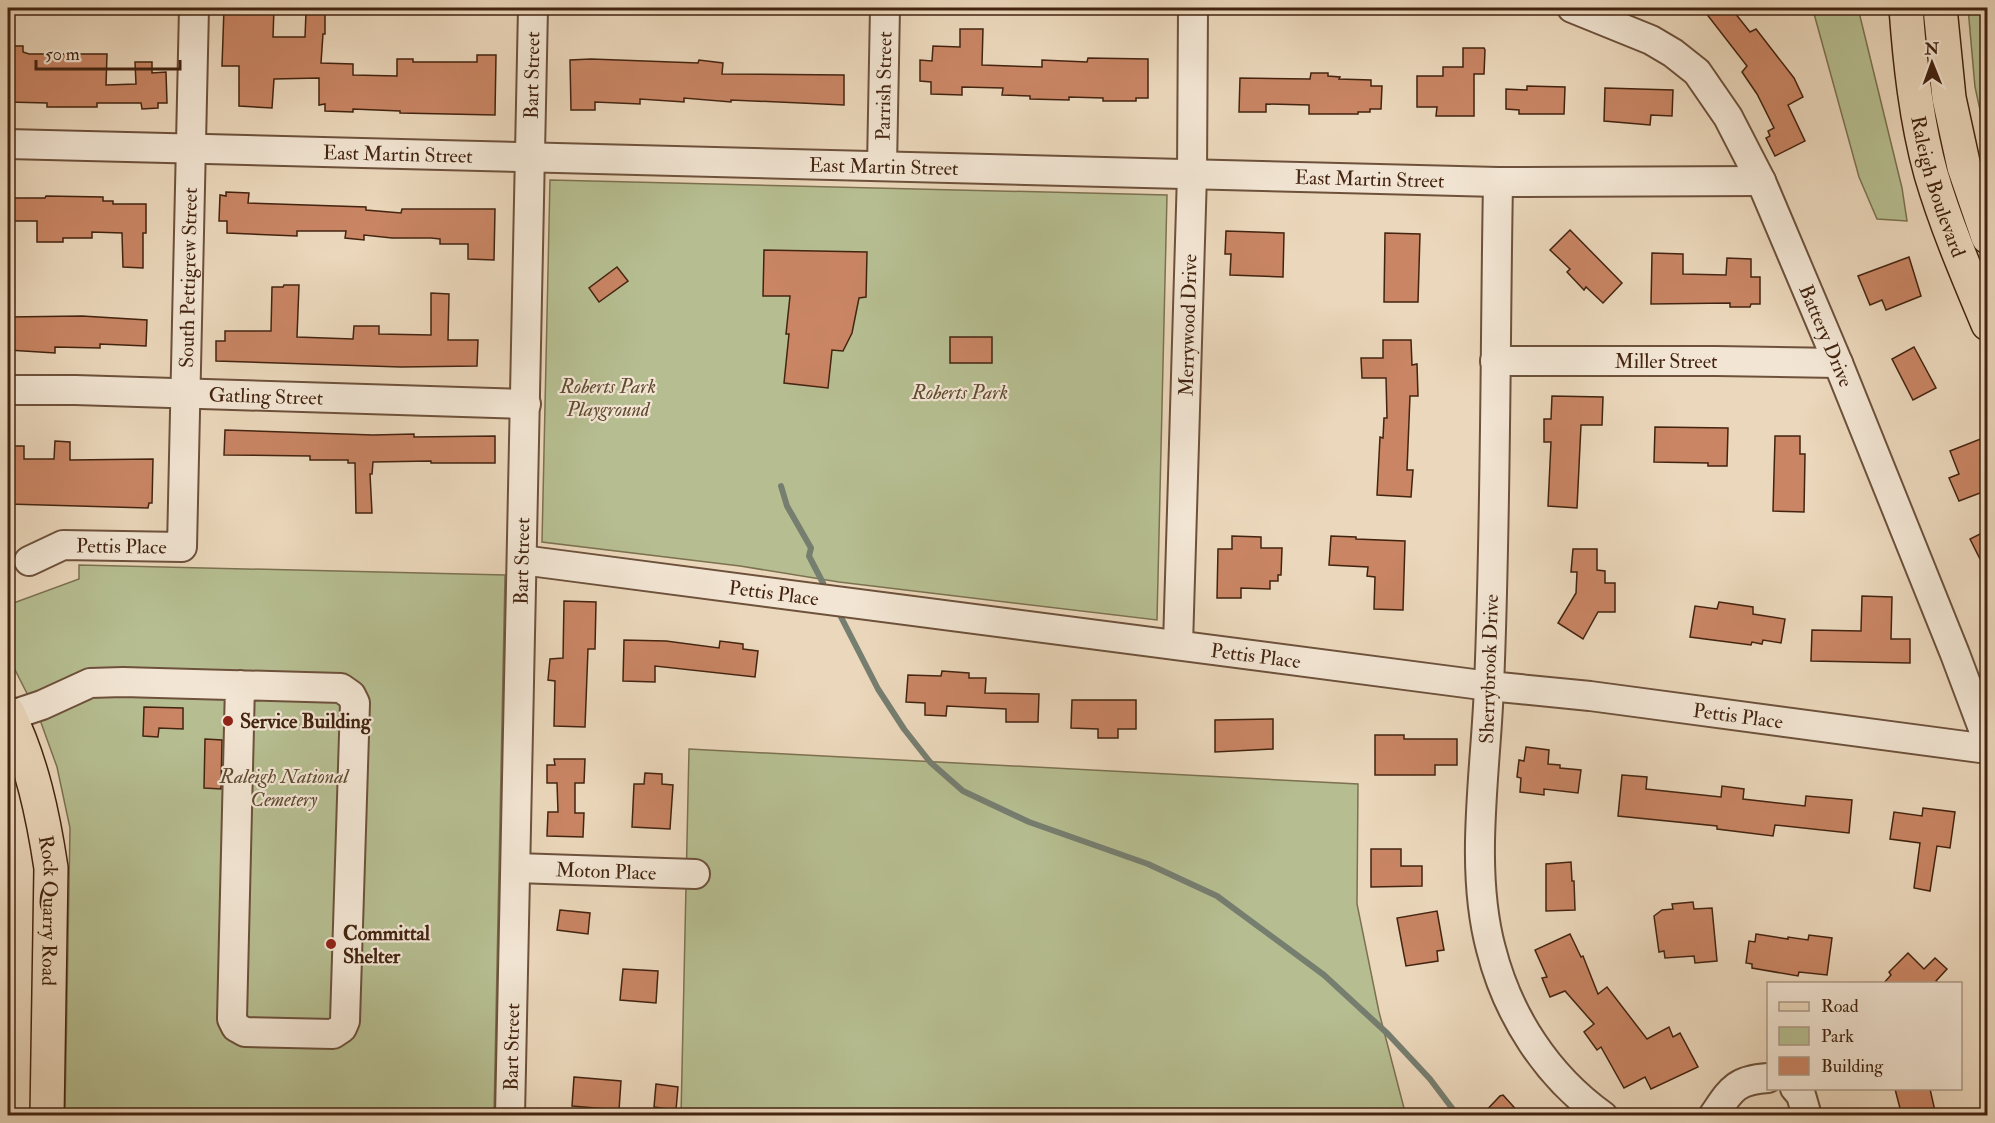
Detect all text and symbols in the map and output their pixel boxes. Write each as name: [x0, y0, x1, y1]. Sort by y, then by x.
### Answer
street label: Bart Street: [518, 31, 545, 119]
street label: Parrish Street: [870, 31, 897, 141]
scale bar: [36, 33, 180, 71]
north arrow: [1902, 33, 1962, 93]
text: N: [1923, 39, 1940, 59]
text: 50 m: [45, 43, 80, 66]
street label: Raleigh Boulevard: [1906, 114, 1972, 261]
street label: East Martin Street: [323, 140, 474, 168]
street label: East Martin Street: [809, 152, 959, 181]
street label: East Martin Street: [1294, 164, 1445, 193]
street label: South Pettigrew Street: [173, 187, 203, 368]
street label: Merrywood Drive: [1173, 254, 1202, 397]
street label: Battery Drive: [1794, 281, 1859, 391]
street label: Miller Street: [1614, 349, 1718, 374]
park label: Roberts Park Playground: [559, 374, 656, 422]
park label: Roberts Park: [911, 380, 1008, 405]
street label: Gatling Street: [208, 382, 324, 410]
street label: Bart Street: [508, 516, 535, 605]
street label: Pettis Place: [76, 533, 167, 559]
street label: Pettis Place: [727, 575, 820, 611]
street label: Sherrybrook Drive: [1474, 594, 1504, 744]
street label: Pettis Place: [1209, 637, 1302, 674]
street label: Pettis Place: [1692, 697, 1784, 734]
place label: Service Building: [240, 709, 372, 735]
marker: Service Building: [221, 714, 235, 728]
park label: Raleigh National Cemetery: [219, 764, 350, 812]
street label: Rock Quarry Road: [33, 833, 64, 986]
street label: Moton Place: [555, 857, 657, 885]
place label: Committal Shelter: [343, 921, 431, 969]
marker: Committal Shelter: [324, 937, 338, 951]
legend: [1767, 982, 1962, 1090]
text: Road: [1821, 995, 1859, 1018]
street label: Bart Street: [498, 1002, 525, 1091]
text: Park: [1821, 1025, 1854, 1048]
text: Building: [1821, 1055, 1884, 1078]

